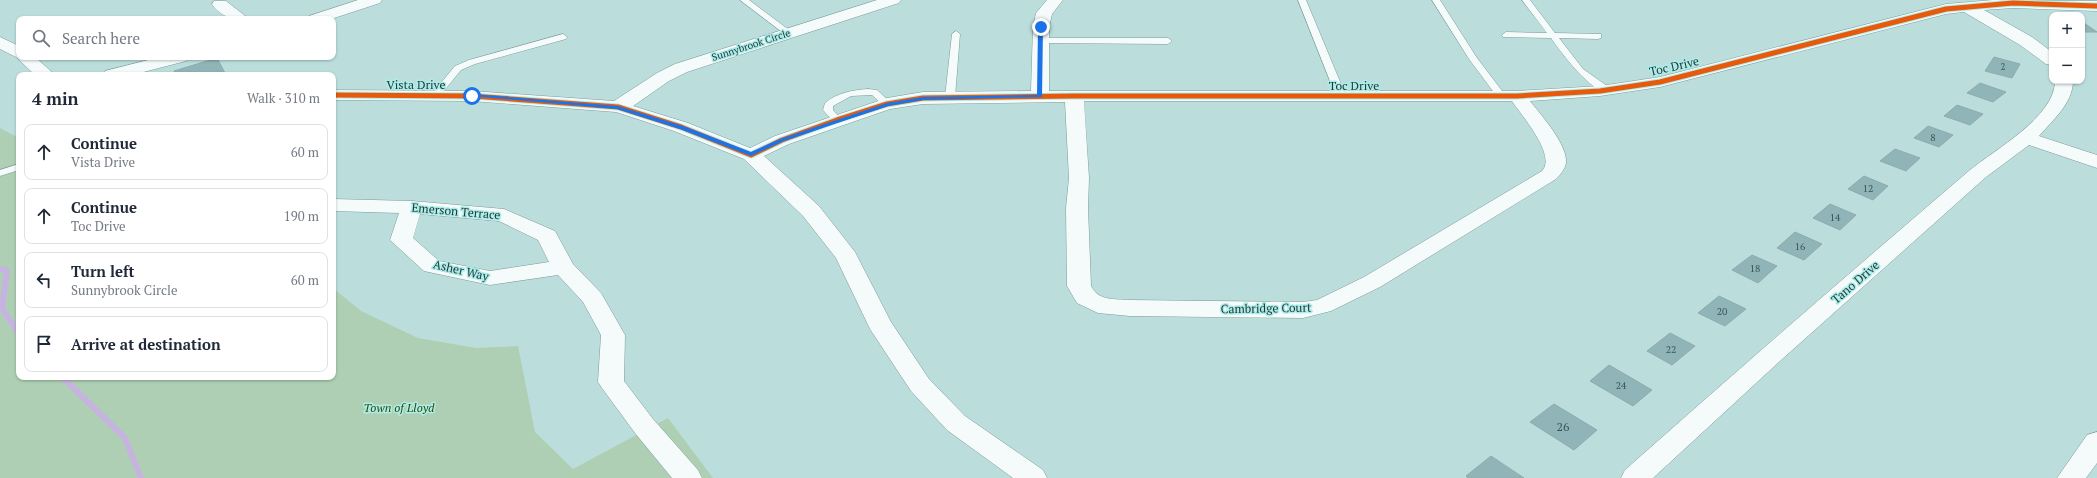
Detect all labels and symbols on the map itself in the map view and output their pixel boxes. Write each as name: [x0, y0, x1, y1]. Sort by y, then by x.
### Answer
route end: [1032, 18, 1050, 36]
street label: Sunnybrook Circle: [710, 26, 792, 64]
street label: Toc Drive: [1648, 53, 1700, 79]
house number: 2: [2001, 61, 2006, 73]
street label: Vista Drive: [386, 77, 446, 92]
street label: Toc Drive: [1329, 78, 1379, 93]
route start: [463, 87, 481, 105]
house number: 8: [1930, 131, 1936, 144]
house number: 12: [1863, 182, 1873, 195]
street label: Emerson Terrace: [411, 200, 501, 222]
house number: 14: [1830, 211, 1841, 224]
house number: 16: [1795, 240, 1806, 253]
street label: Asher Way: [432, 256, 491, 284]
street label: Tano Drive: [1828, 257, 1882, 307]
house number: 18: [1750, 262, 1760, 275]
street label: Cambridge Court: [1220, 300, 1312, 316]
house number: 20: [1717, 305, 1727, 318]
house number: 22: [1666, 343, 1676, 356]
house number: 24: [1616, 379, 1627, 392]
park label: Town of Lloyd: [363, 400, 435, 415]
house number: 26: [1557, 419, 1570, 434]

